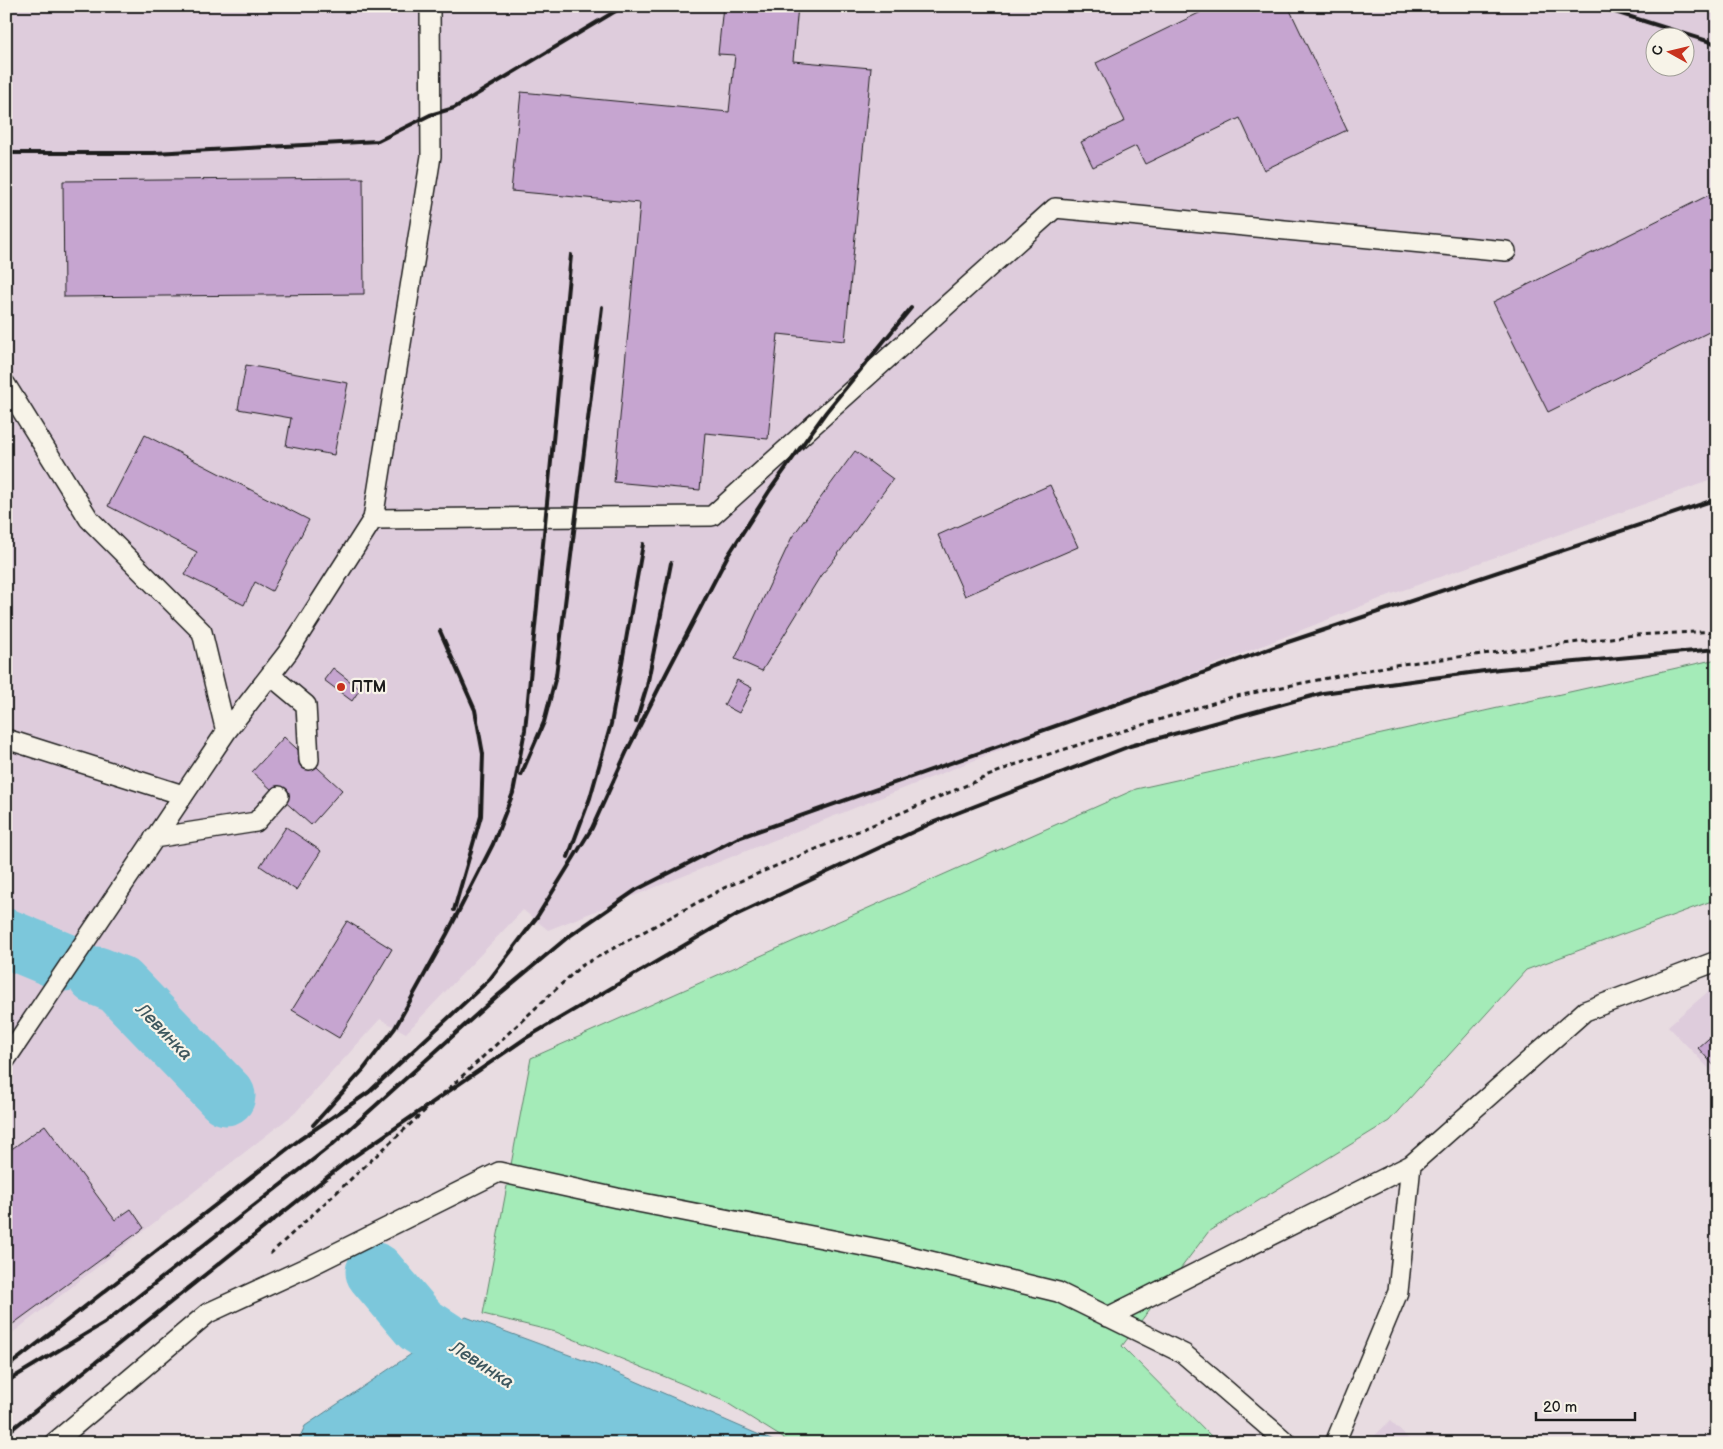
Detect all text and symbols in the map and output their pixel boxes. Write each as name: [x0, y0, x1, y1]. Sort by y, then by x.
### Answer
north arrow: [1646, 28, 1696, 78]
text: С: [1649, 44, 1667, 56]
place label: ПТМ: [351, 678, 386, 697]
marker: ПТМ: [335, 681, 347, 693]
water label: Левинка: [131, 998, 196, 1065]
water label: Левинка: [446, 1336, 518, 1393]
scale bar: [1536, 1389, 1634, 1421]
text: 20 m: [1543, 1398, 1577, 1417]

